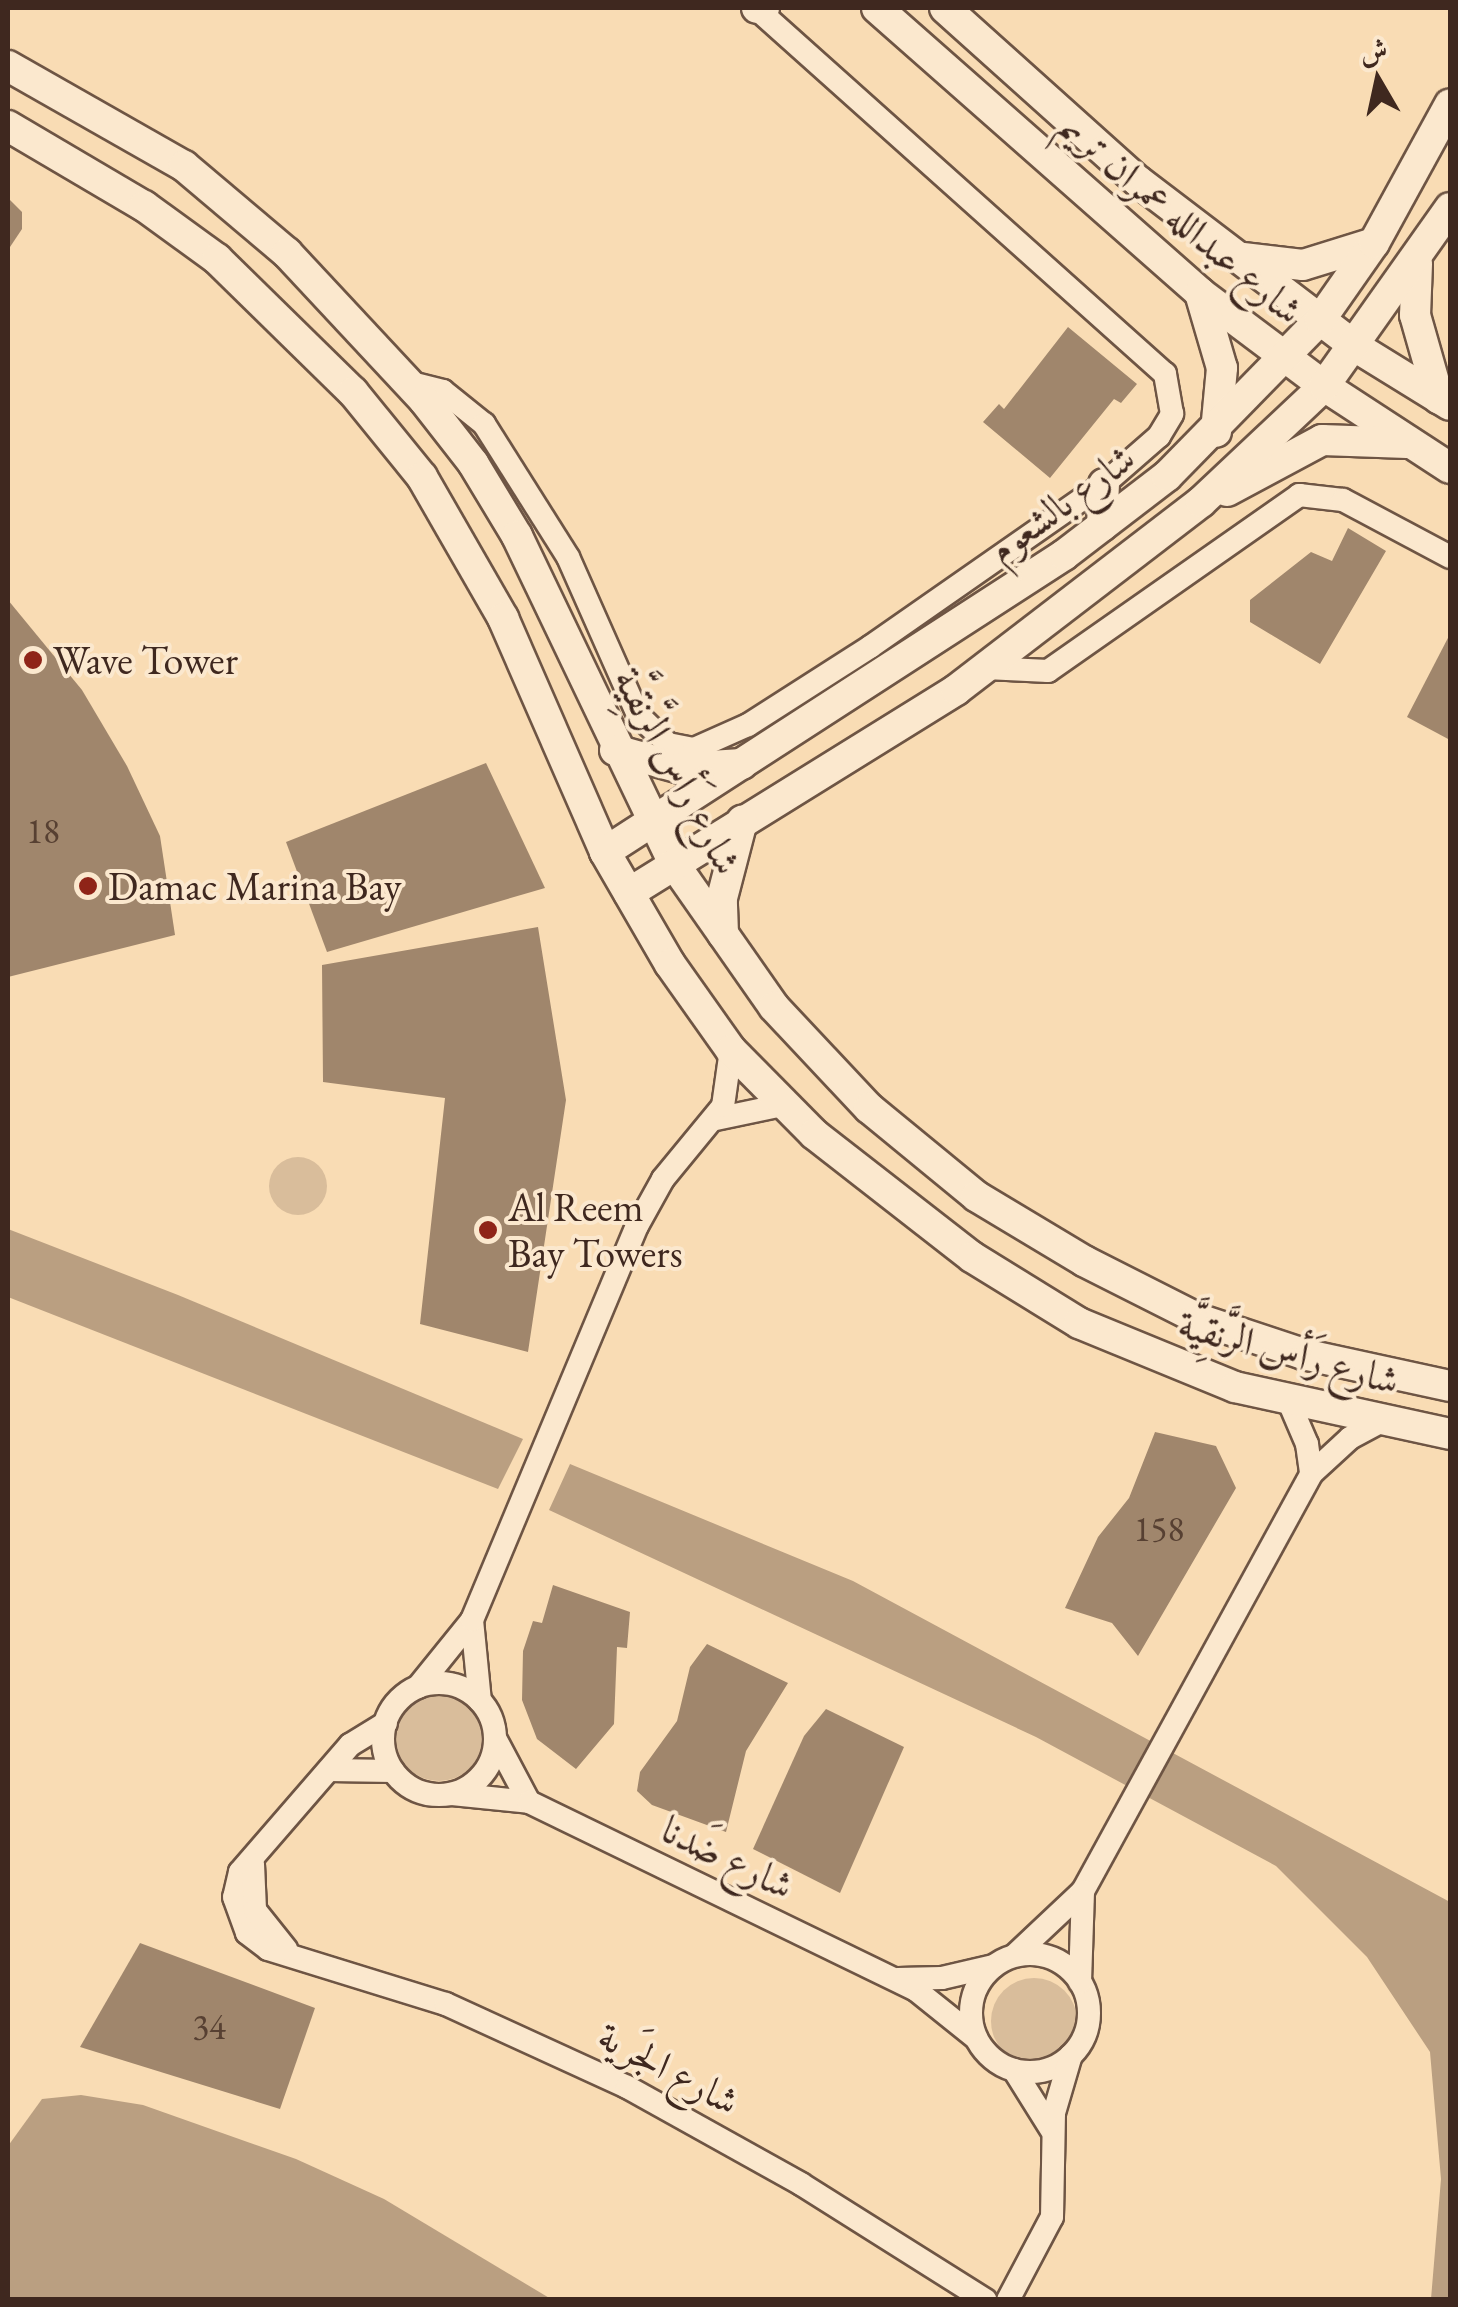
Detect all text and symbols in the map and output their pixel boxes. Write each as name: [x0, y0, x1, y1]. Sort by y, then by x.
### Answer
north arrow: [1328, 30, 1428, 130]
text: ش: [1357, 30, 1390, 70]
street label: شارع عبدالله عمران تريم: [1049, 102, 1313, 334]
street label: شارع بالشعوم: [978, 433, 1144, 573]
place label: Wave Tower: [53, 636, 238, 684]
marker: Wave Tower: [22, 649, 44, 671]
street label: شارع رَأس الرَّنقِيَّة: [604, 659, 752, 883]
house number: 18: [26, 810, 60, 852]
place label: Damac Marina Bay: [108, 862, 401, 910]
marker: Damac Marina Bay: [77, 875, 99, 897]
place label: Al Reem Bay Towers: [508, 1183, 683, 1277]
marker: Al Reem Bay Towers: [477, 1219, 499, 1241]
street label: شارع رَأس الرَّنقِيَّة: [1173, 1299, 1405, 1405]
house number: 158: [1134, 1508, 1184, 1550]
street label: شارع ضَدنا: [654, 1805, 802, 1909]
house number: 34: [192, 2006, 226, 2048]
street label: شارع الجَرية: [590, 2011, 748, 2125]

